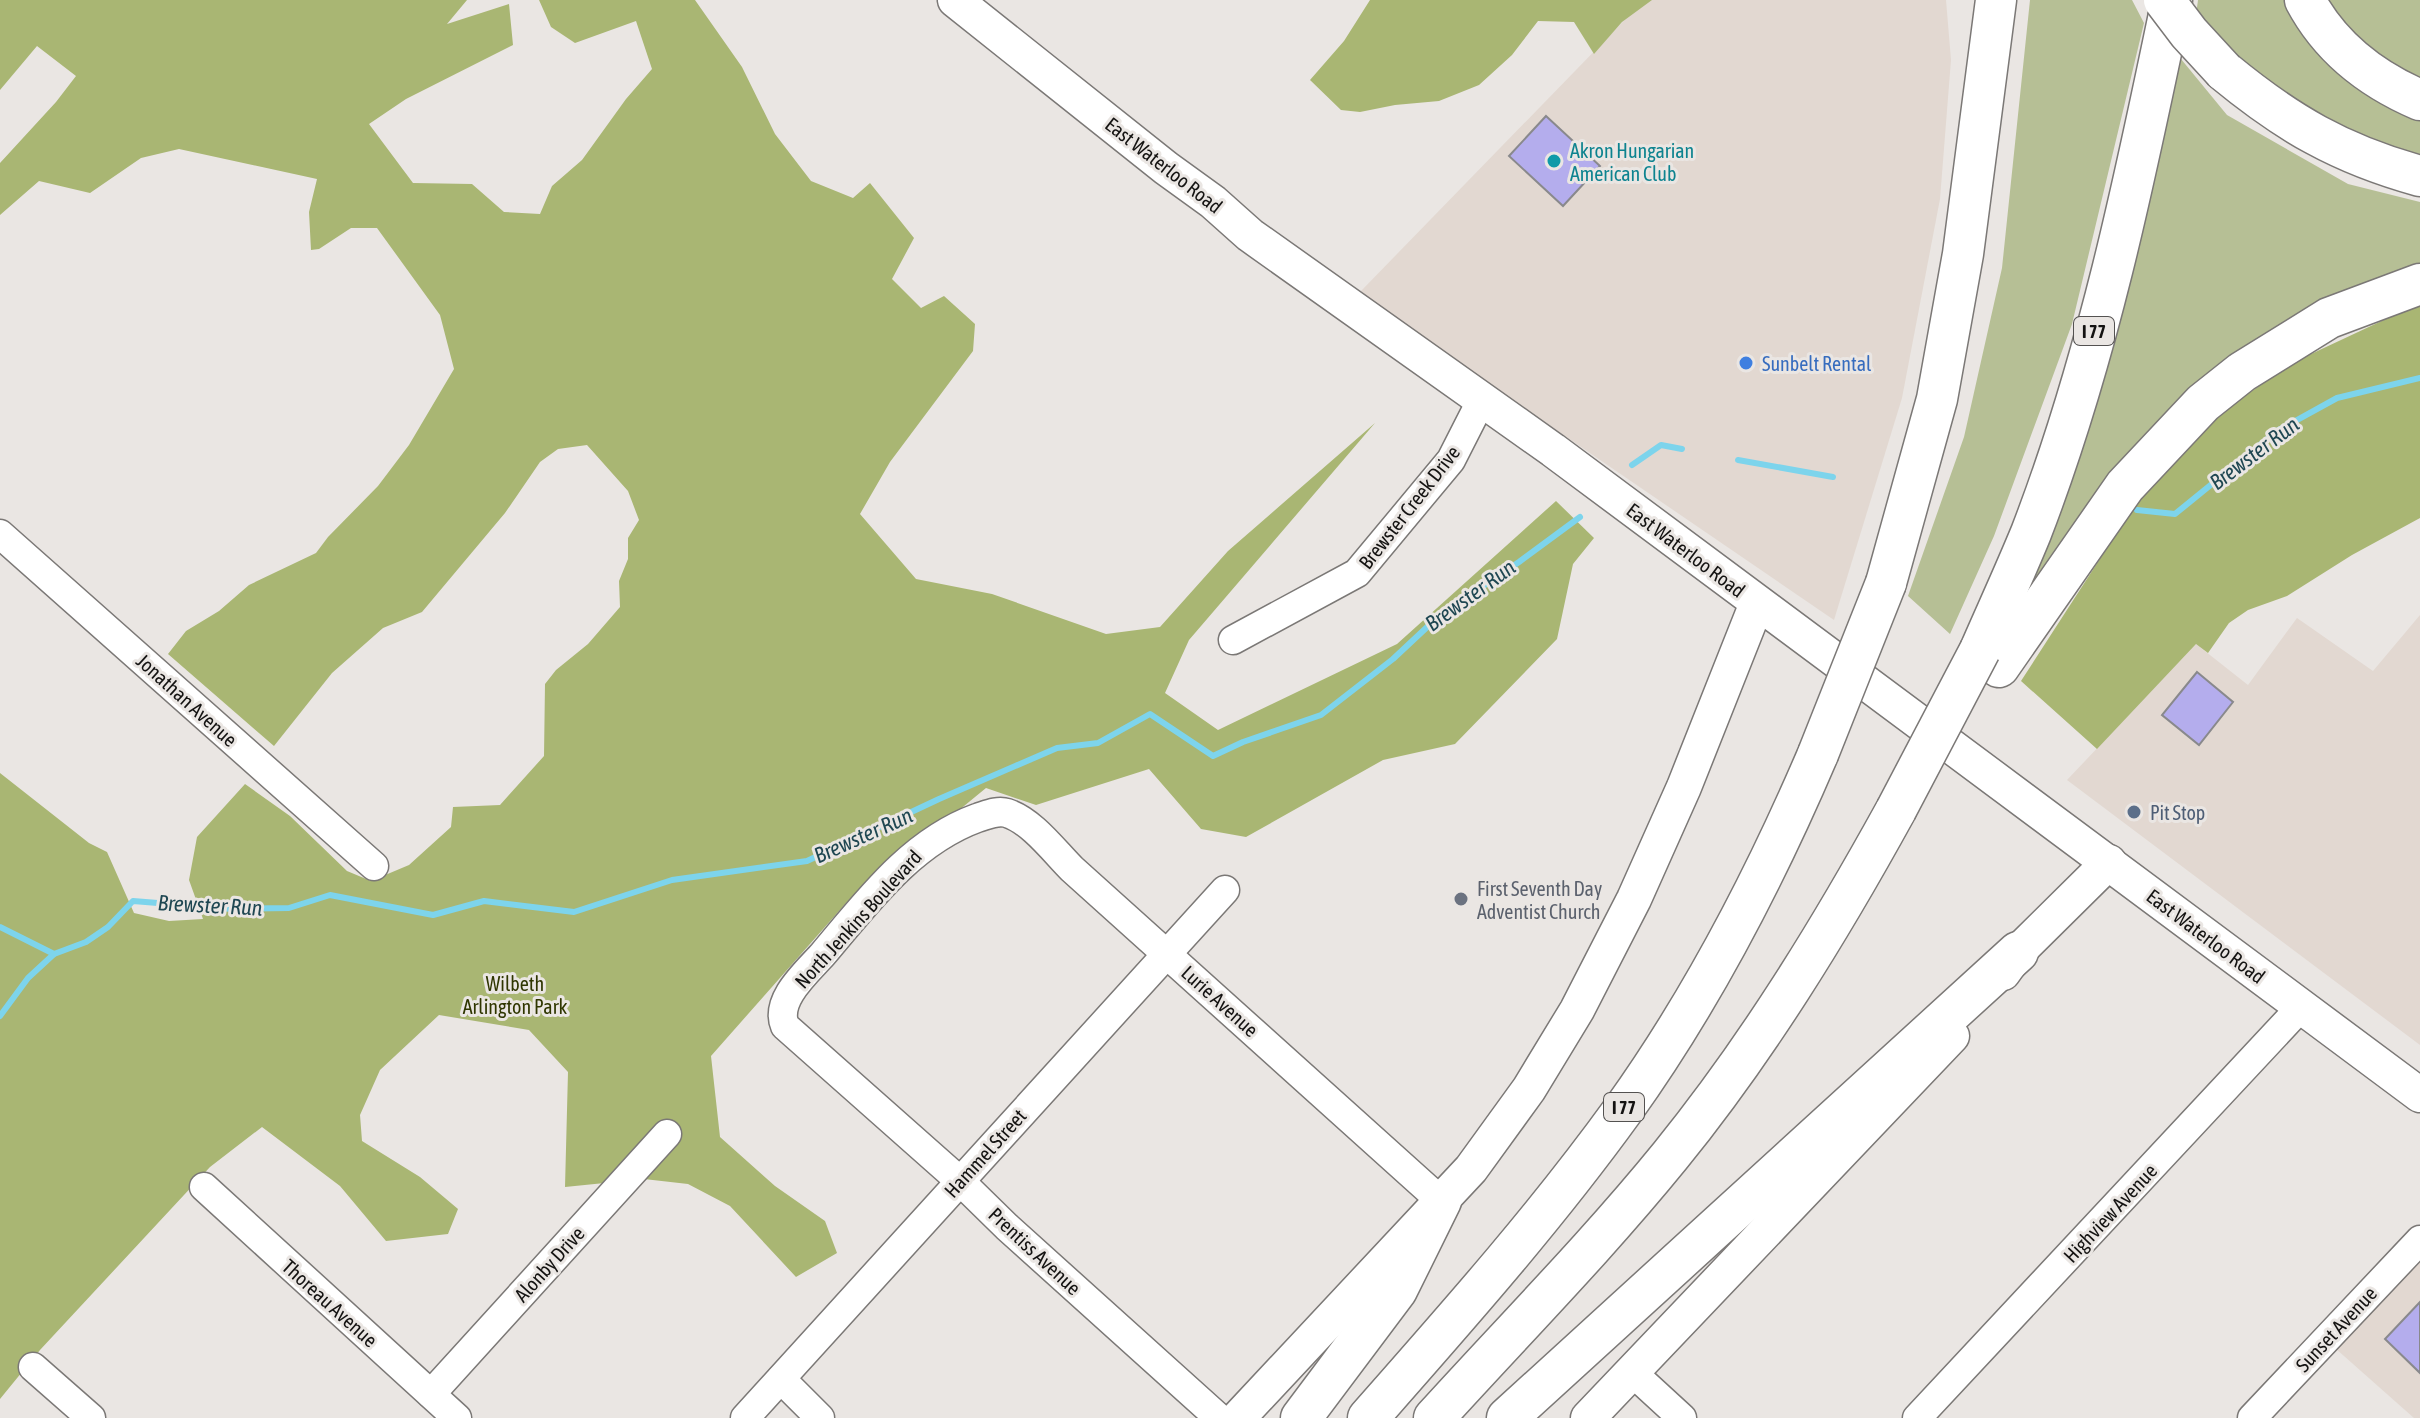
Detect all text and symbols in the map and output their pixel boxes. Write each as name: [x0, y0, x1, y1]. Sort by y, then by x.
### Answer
street label: East Waterloo Road: [1101, 112, 1227, 218]
place label: Akron Hungarian American Club: [1570, 139, 1694, 185]
marker: Akron Hungarian American Club: [1545, 152, 1563, 170]
road number: I 77: [2074, 317, 2114, 345]
place label: Sunbelt Rental: [1762, 352, 1872, 375]
marker: Sunbelt Rental: [1737, 354, 1755, 372]
water label: Brewster Run: [2204, 411, 2304, 495]
street label: Brewster Creek Drive: [1354, 441, 1464, 573]
street label: East Waterloo Road: [1622, 498, 1750, 602]
water label: Brewster Run: [1420, 553, 1520, 636]
street label: Jonathan Avenue: [132, 649, 242, 751]
place label: Pit Stop: [2150, 801, 2205, 824]
water label: Brewster Run: [810, 802, 916, 868]
marker: Pit Stop: [2125, 803, 2143, 821]
street label: North Jenkins Boulevard: [790, 845, 926, 993]
place label: First Seventh Day Adventist Church: [1477, 877, 1602, 923]
street label: East Waterloo Road: [2142, 884, 2270, 988]
water label: Brewster Run: [157, 889, 263, 921]
marker: First Seventh Day Adventist Church: [1452, 890, 1470, 908]
street label: Lurie Avenue: [1177, 961, 1263, 1041]
park label: Wilbeth Arlington Park: [463, 972, 568, 1018]
road number: I 77: [1604, 1093, 1644, 1121]
street label: Hammel Street: [939, 1104, 1031, 1202]
street label: Highview Avenue: [2059, 1159, 2161, 1267]
street label: Prentiss Avenue: [984, 1203, 1086, 1299]
street label: Alonby Drive: [509, 1222, 589, 1306]
street label: Thoreau Avenue: [278, 1254, 382, 1352]
street label: Sunset Avenue: [2291, 1282, 2381, 1376]

